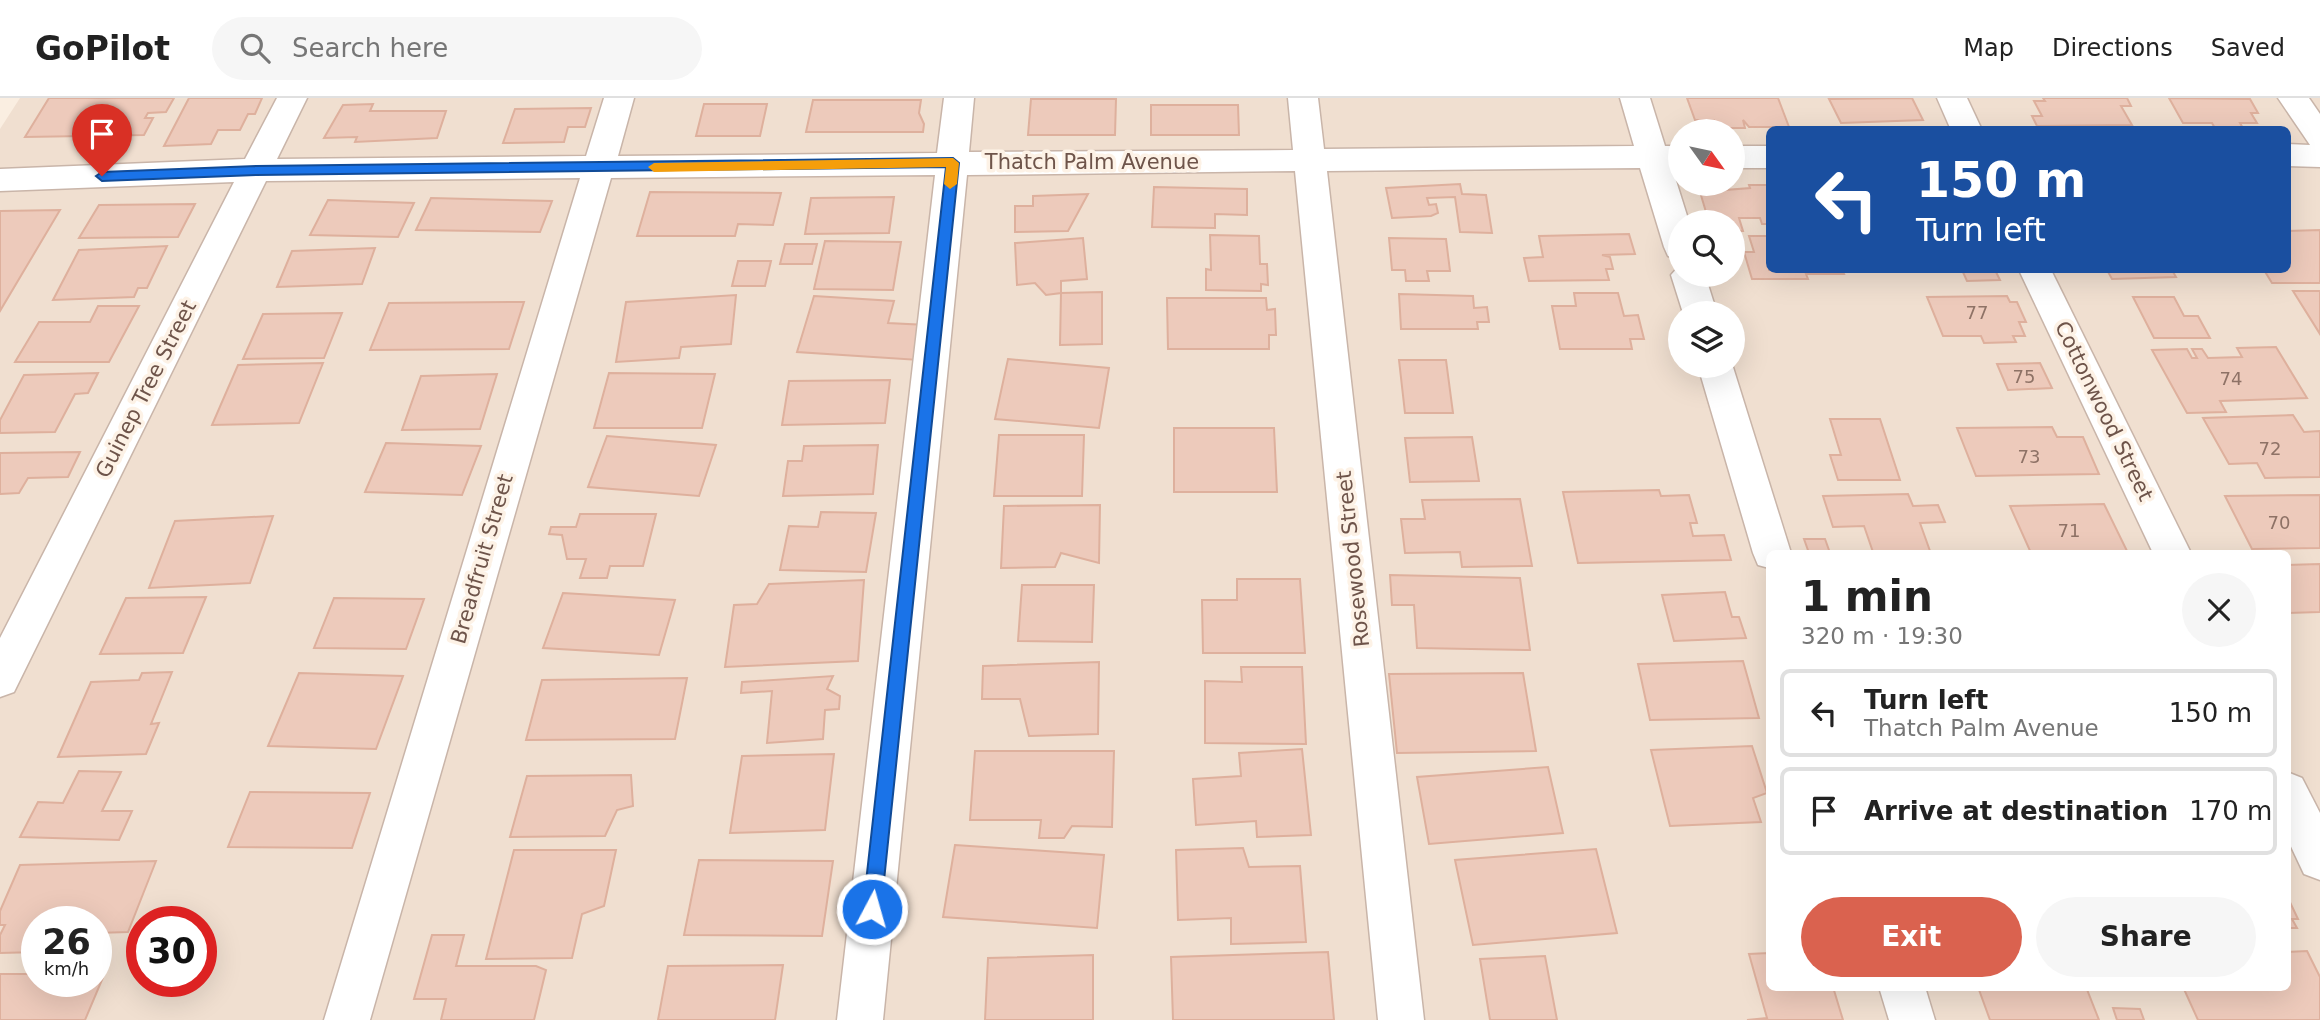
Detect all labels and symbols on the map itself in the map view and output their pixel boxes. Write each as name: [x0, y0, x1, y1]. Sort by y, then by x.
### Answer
pin: [72, 104, 132, 176]
north arrow: [1668, 119, 1745, 196]
street label: Thatch Palm Avenue: [984, 150, 1199, 174]
street label: Guinep Tree Street: [91, 296, 201, 482]
house number: 77: [1966, 302, 1988, 323]
street label: Cottonwood Street: [2050, 317, 2158, 505]
house number: 75: [2013, 366, 2035, 387]
house number: 74: [2220, 368, 2242, 389]
house number: 72: [2259, 438, 2281, 459]
house number: 73: [2018, 446, 2040, 467]
street label: Rosewood Street: [1332, 470, 1374, 648]
street label: Breadfruit Street: [446, 471, 518, 647]
house number: 70: [2268, 512, 2290, 533]
house number: 71: [2058, 520, 2080, 541]
position arrow: [835, 872, 909, 946]
speed limit sign: 30: [126, 906, 217, 997]

